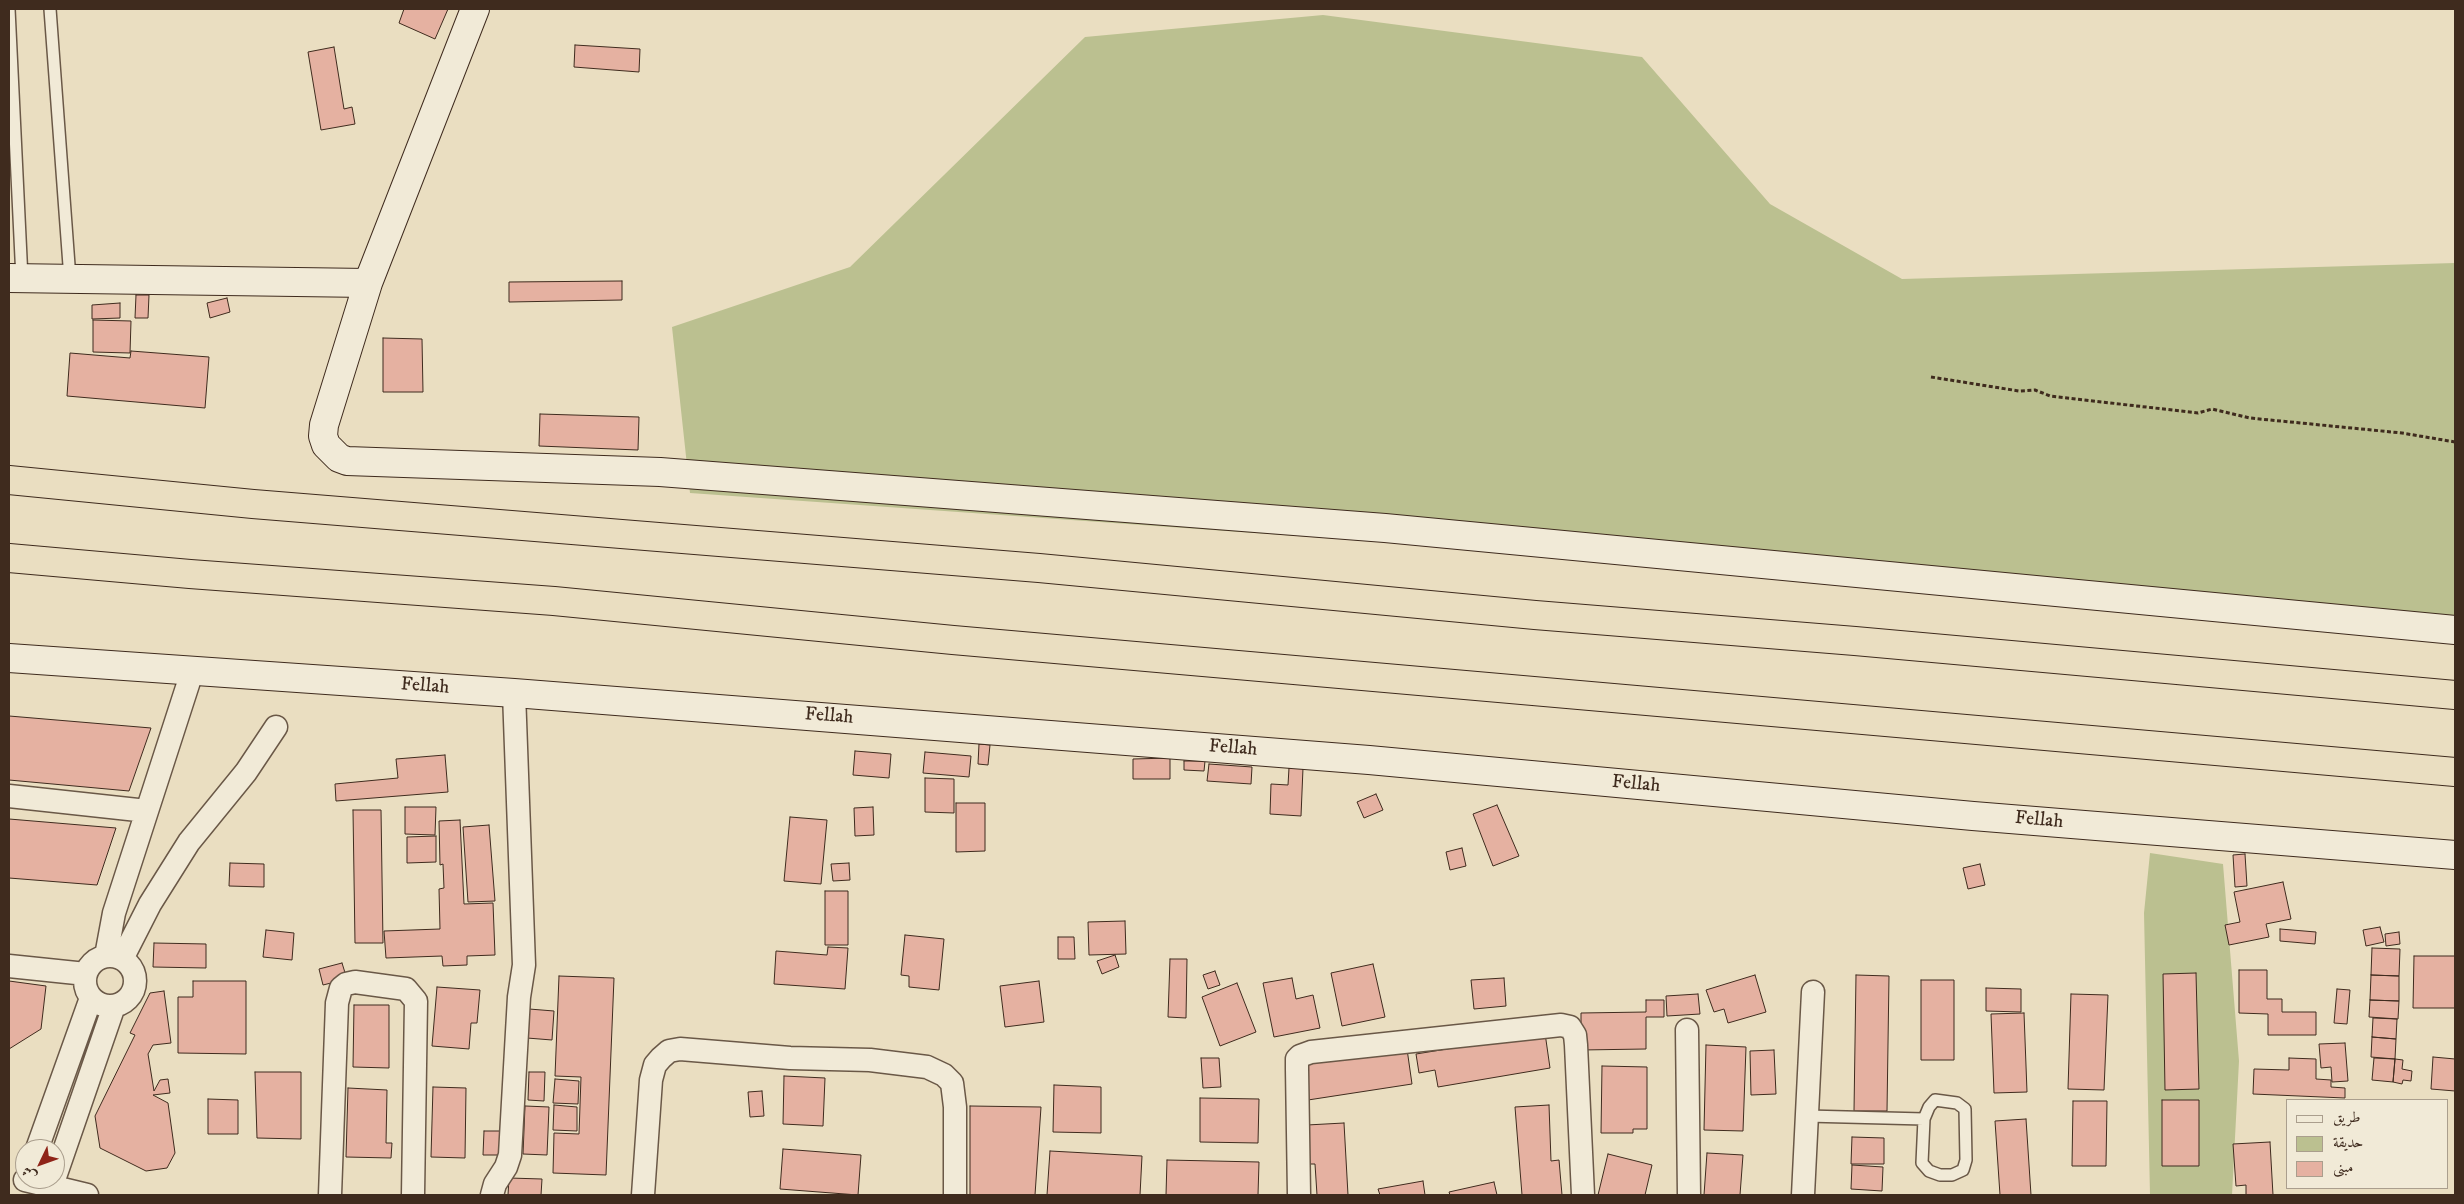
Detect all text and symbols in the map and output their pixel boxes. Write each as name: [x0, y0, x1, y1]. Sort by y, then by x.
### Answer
street label: Fellah: [400, 674, 450, 700]
street label: Fellah: [804, 704, 854, 730]
street label: Fellah: [1208, 736, 1258, 762]
street label: Fellah: [1611, 772, 1661, 798]
street label: Fellah: [2014, 808, 2064, 834]
legend: [2286, 1099, 2449, 1189]
text: طريق: [2333, 1108, 2360, 1127]
text: حديقة: [2333, 1133, 2363, 1152]
north arrow: [15, 1139, 65, 1189]
text: مبنى: [2333, 1158, 2353, 1177]
text: ش: [18, 1162, 41, 1185]

